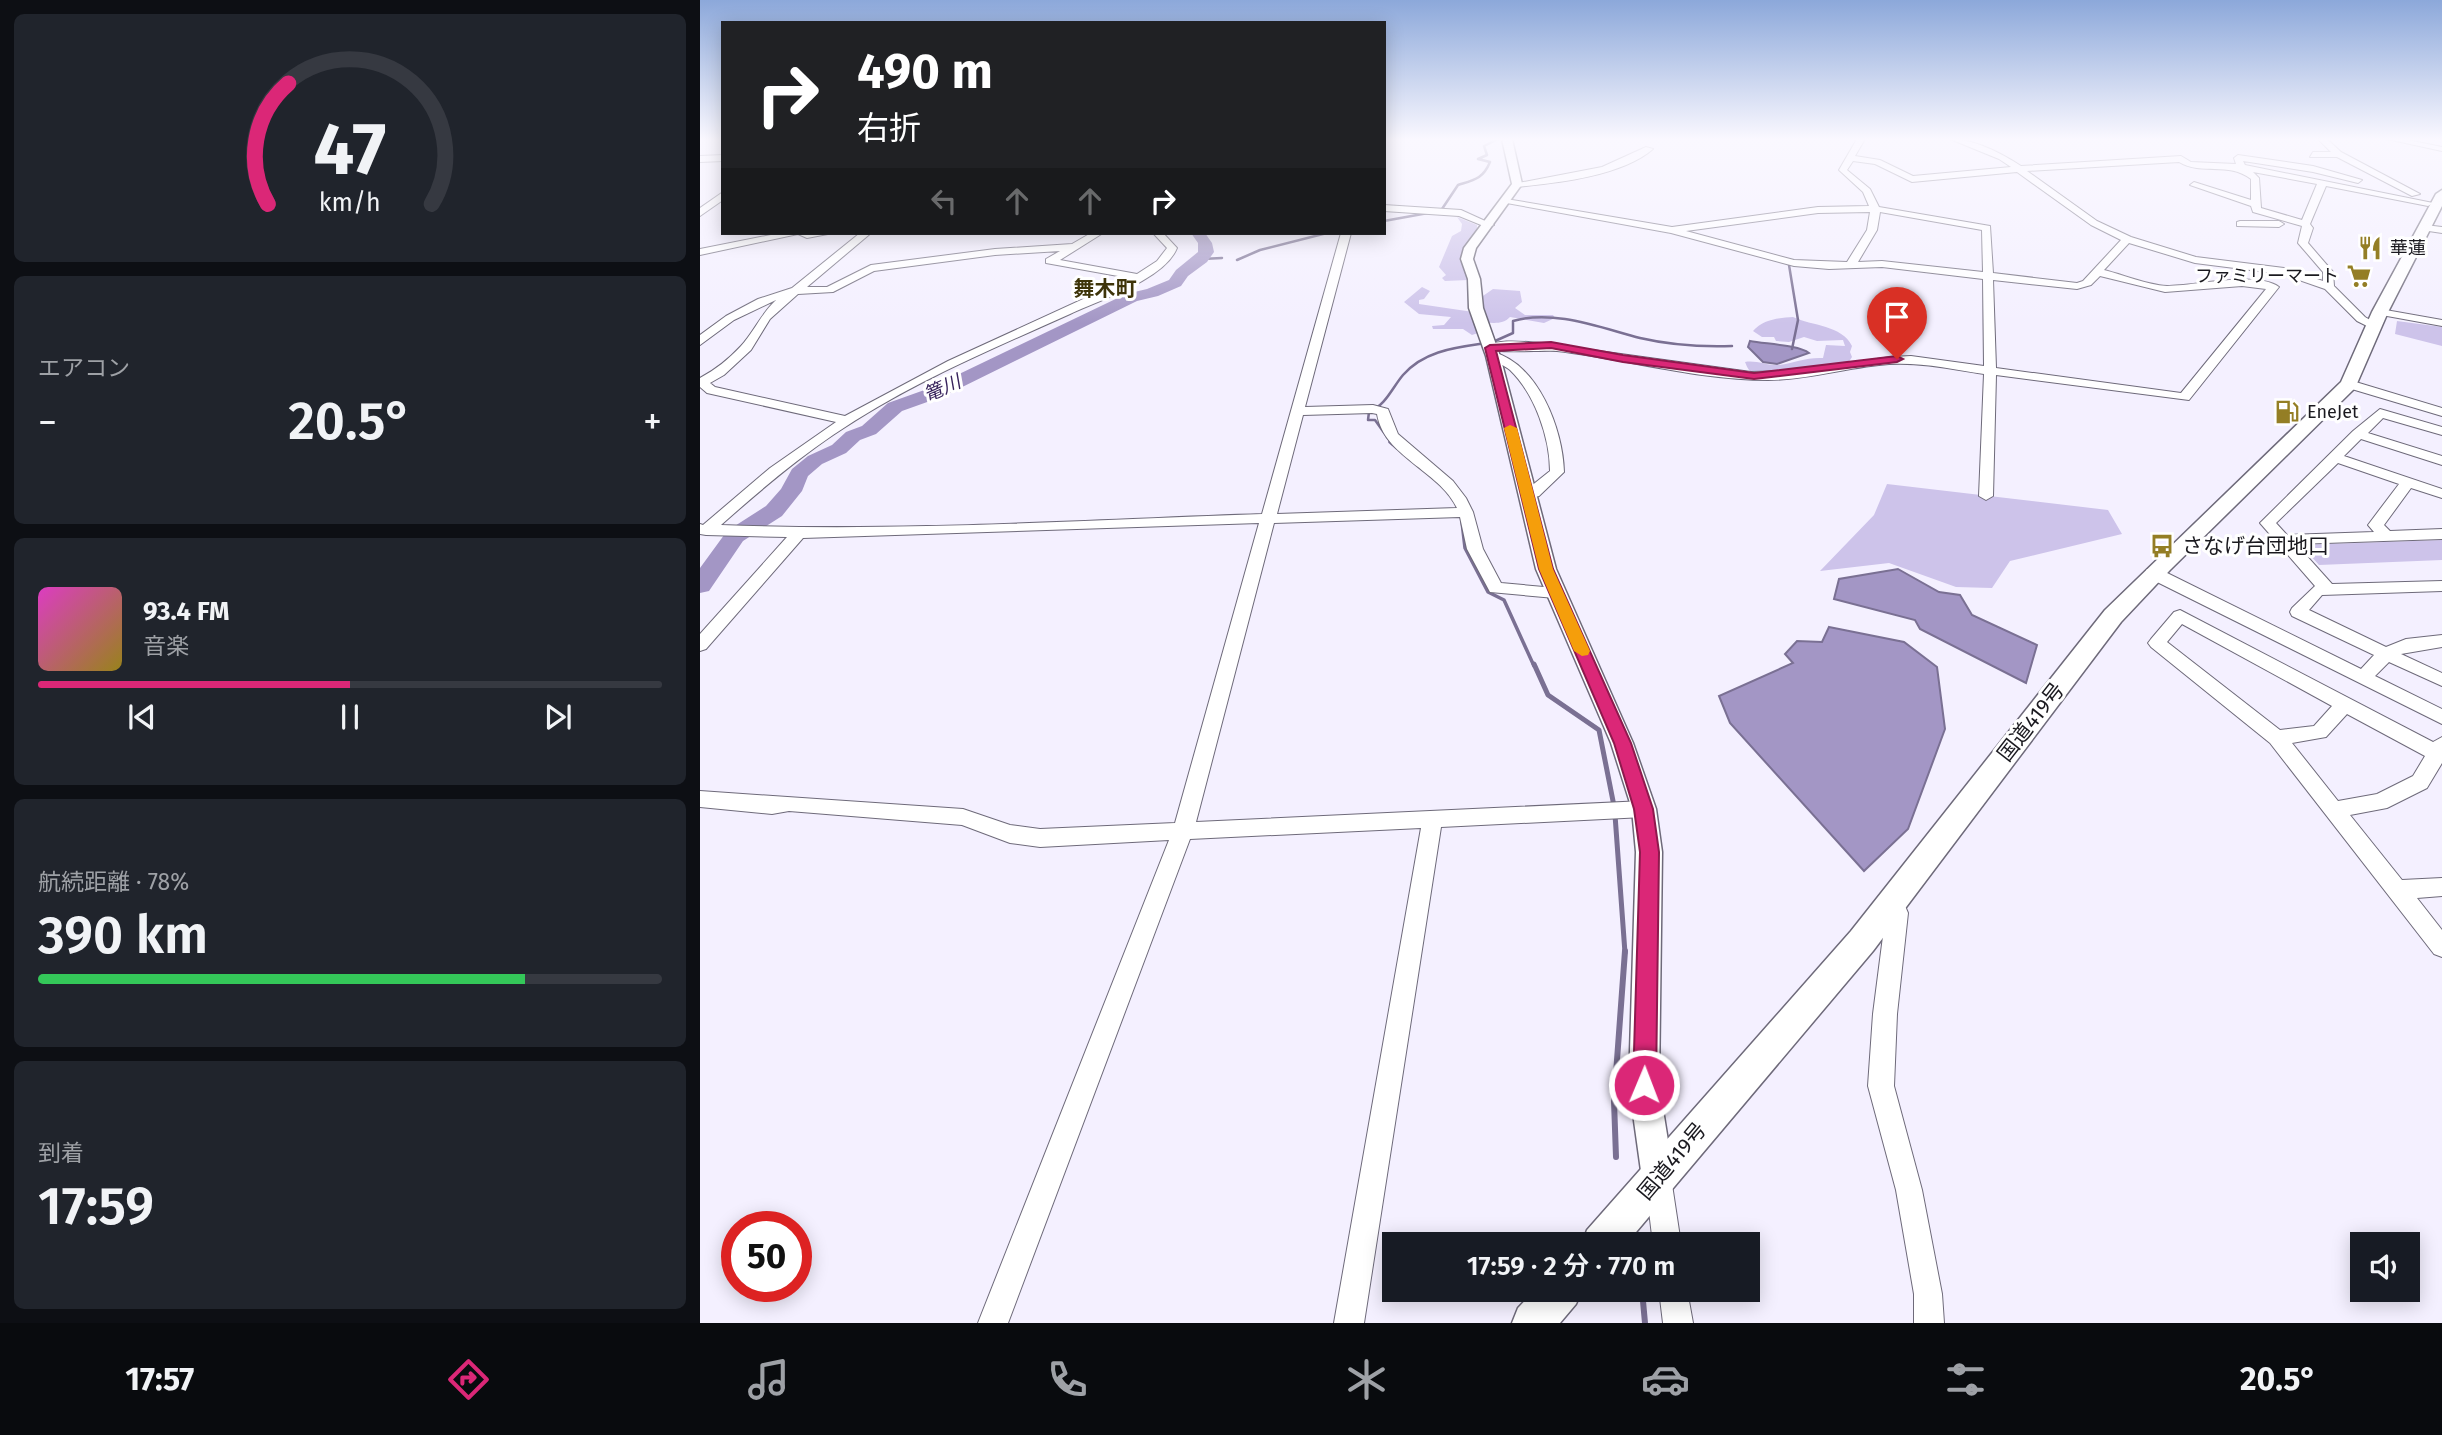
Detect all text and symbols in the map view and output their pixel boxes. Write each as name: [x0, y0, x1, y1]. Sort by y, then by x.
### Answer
text: 490 m: [857, 42, 993, 101]
icon: right: [742, 49, 833, 140]
text: 47: [313, 106, 387, 193]
text: 右折: [857, 109, 921, 147]
icon: left: [925, 182, 963, 220]
icon: ahead: [998, 182, 1036, 220]
icon: ahead: [1071, 182, 1109, 220]
icon: right: [1144, 182, 1182, 220]
text: km/h: [319, 188, 381, 218]
restaurant icon: 華蓮: [2356, 234, 2384, 262]
place label: 華蓮: [2390, 237, 2426, 259]
supermarket icon: ファミリーマート: [2345, 262, 2373, 290]
place label: ファミリーマート: [2195, 265, 2339, 287]
district label: 舞木町: [1074, 276, 1137, 302]
pin: [1867, 287, 1927, 359]
icon: arrive: [1878, 298, 1916, 336]
text: エアコン: [38, 354, 130, 382]
water label: 篭川: [920, 369, 966, 406]
text: 20.5°: [288, 390, 412, 453]
fuel station icon: EneJet: [2273, 398, 2301, 426]
text: −: [38, 399, 57, 445]
text: +: [643, 399, 662, 445]
place label: EneJet: [2307, 401, 2359, 423]
bus stop icon: さなげ台団地口: [2148, 532, 2176, 560]
place label: さなげ台団地口: [2182, 533, 2329, 559]
text: 93.4 FM: [143, 596, 230, 627]
text: 音楽: [143, 632, 189, 660]
street label: 国道419号: [1992, 677, 2070, 767]
icon: previous: [123, 698, 161, 736]
icon: pause: [331, 698, 369, 736]
icon: next: [539, 698, 577, 736]
text: 航続距離 · 78%: [38, 868, 189, 896]
text: 390 km: [38, 904, 208, 967]
position arrow: [1607, 1048, 1681, 1122]
street label: 国道419号: [1632, 1117, 1712, 1205]
text: 到着: [38, 1139, 84, 1167]
text: 17:59: [38, 1175, 154, 1238]
speed limit sign: 50: [721, 1211, 812, 1302]
map controls: [2350, 1232, 2420, 1302]
button: sound: [2350, 1232, 2420, 1302]
text: 17:59 · 2 分 · 770 m: [1467, 1251, 1675, 1282]
icon: directions: [444, 1355, 493, 1404]
icon: music: [744, 1355, 793, 1404]
icon: phone: [1043, 1355, 1092, 1404]
icon: climate: [1342, 1355, 1391, 1404]
icon: car: [1641, 1355, 1690, 1404]
icon: filters: [1941, 1355, 1990, 1404]
text: 17:57: [125, 1360, 194, 1398]
text: 20.5°: [2240, 1360, 2317, 1398]

